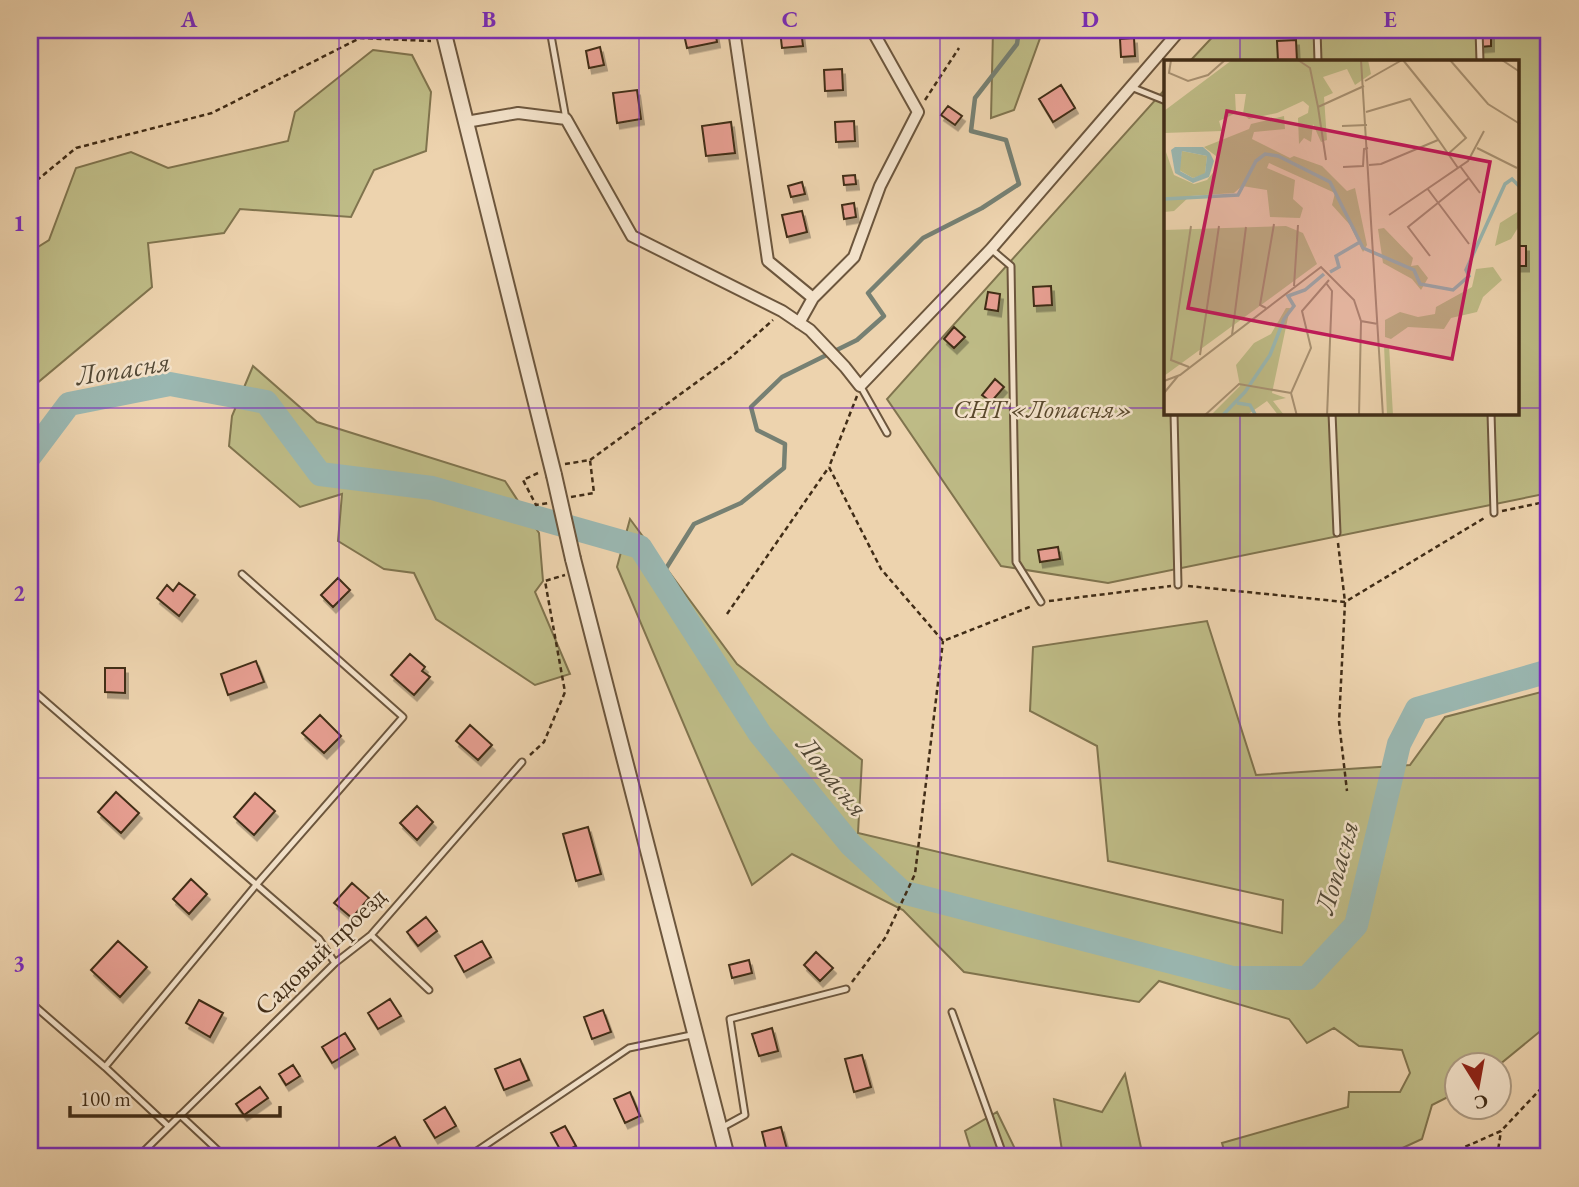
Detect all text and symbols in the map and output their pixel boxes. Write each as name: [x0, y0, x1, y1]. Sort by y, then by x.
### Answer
text: A: [180, 4, 198, 34]
text: B: [482, 4, 496, 34]
text: C: [782, 4, 798, 34]
text: D: [1081, 4, 1099, 34]
text: E: [1383, 4, 1397, 34]
inset map: [1164, 60, 1520, 415]
text: 1: [13, 208, 25, 238]
water label: Лопасня: [71, 343, 173, 394]
park label: СНТ «Лопасня»: [953, 392, 1133, 426]
text: 2: [13, 578, 25, 608]
water label: Лопасня: [788, 726, 877, 824]
water label: Лопасня: [1305, 816, 1366, 920]
street label: Садовый проезд: [247, 879, 393, 1022]
text: 3: [13, 948, 25, 978]
north arrow: [1442, 1050, 1512, 1120]
scale bar: [70, 1075, 280, 1119]
text: 100 m: [80, 1085, 131, 1112]
text: С: [1472, 1089, 1490, 1116]

